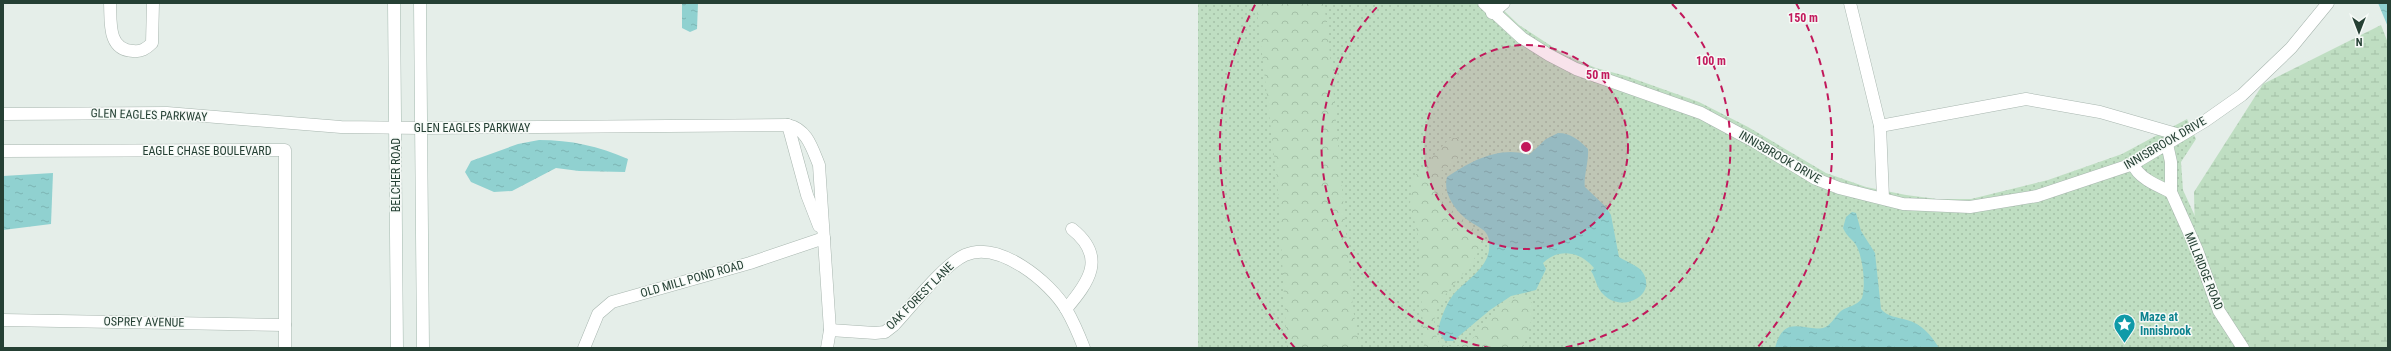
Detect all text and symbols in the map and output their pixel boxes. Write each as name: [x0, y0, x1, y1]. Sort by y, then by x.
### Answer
text: 150 m: [1788, 11, 1818, 25]
north arrow: [2339, 12, 2379, 52]
text: N: [2355, 35, 2362, 48]
text: 100 m: [1696, 54, 1726, 68]
text: 50 m: [1586, 68, 1610, 82]
street label: GLEN EAGLES PARKWAY: [90, 106, 208, 124]
street label: INNISBROOK DRIVE: [2121, 114, 2209, 172]
street label: GLEN EAGLES PARKWAY: [414, 121, 531, 135]
street label: INNISBROOK DRIVE: [1736, 128, 1824, 186]
street label: BELCHER ROAD: [389, 138, 403, 212]
centre of rings: [1519, 140, 1533, 154]
street label: EAGLE CHASE BOULEVARD: [142, 144, 272, 158]
street label: MILLRIDGE ROAD: [2182, 230, 2226, 312]
street label: OLD MILL POND ROAD: [639, 257, 745, 300]
street label: OAK FOREST LANE: [883, 259, 957, 333]
place label: Maze at Innisbrook: [2140, 310, 2191, 338]
place icon: Maze at Innisbrook: [2111, 311, 2137, 344]
street label: OSPREY AVENUE: [104, 314, 185, 330]

